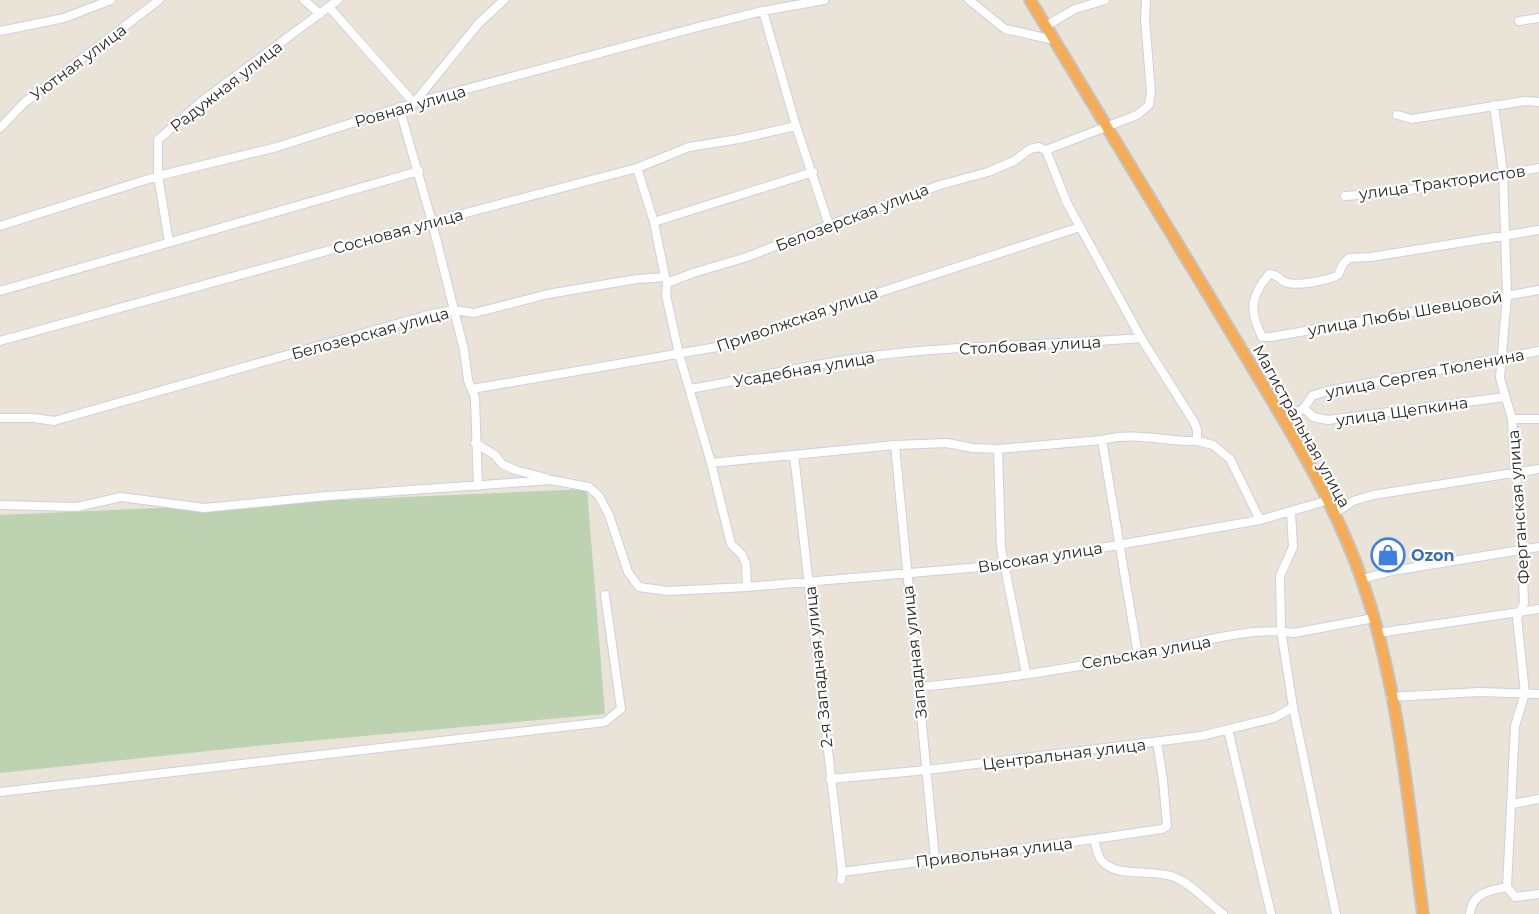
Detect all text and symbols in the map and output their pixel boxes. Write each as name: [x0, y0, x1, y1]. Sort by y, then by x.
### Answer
street label: Уютная улица: [27, 20, 130, 105]
street label: Радужная улица: [167, 37, 286, 136]
street label: Ровная улица: [352, 81, 468, 131]
street label: улица Трактористов: [1357, 161, 1527, 204]
street label: Белозерская улица: [773, 180, 931, 255]
street label: Сосновая улица: [331, 205, 465, 258]
street label: Приволжская улица: [714, 283, 880, 356]
street label: улица Любы Шевцовой: [1305, 287, 1504, 340]
street label: Белозерская улица: [289, 303, 451, 364]
street label: Столбовая улица: [958, 332, 1102, 359]
street label: Магистральная улица: [1249, 342, 1354, 511]
street label: улица Сергея Тюленина: [1323, 345, 1526, 402]
street label: Усадебная улица: [732, 348, 876, 391]
street label: улица Щепкина: [1334, 393, 1469, 430]
street label: Ферганская улица: [1504, 429, 1533, 585]
shop icon: Ozon: [1370, 537, 1406, 573]
street label: Высокая улица: [976, 538, 1104, 577]
place label: Ozon: [1411, 546, 1455, 565]
street label: Западная улица: [898, 584, 931, 719]
street label: 2-я Западная улица: [801, 585, 836, 749]
street label: Сельская улица: [1080, 632, 1212, 673]
street label: Центральная улица: [981, 735, 1147, 774]
street label: Привольная улица: [914, 833, 1074, 872]

